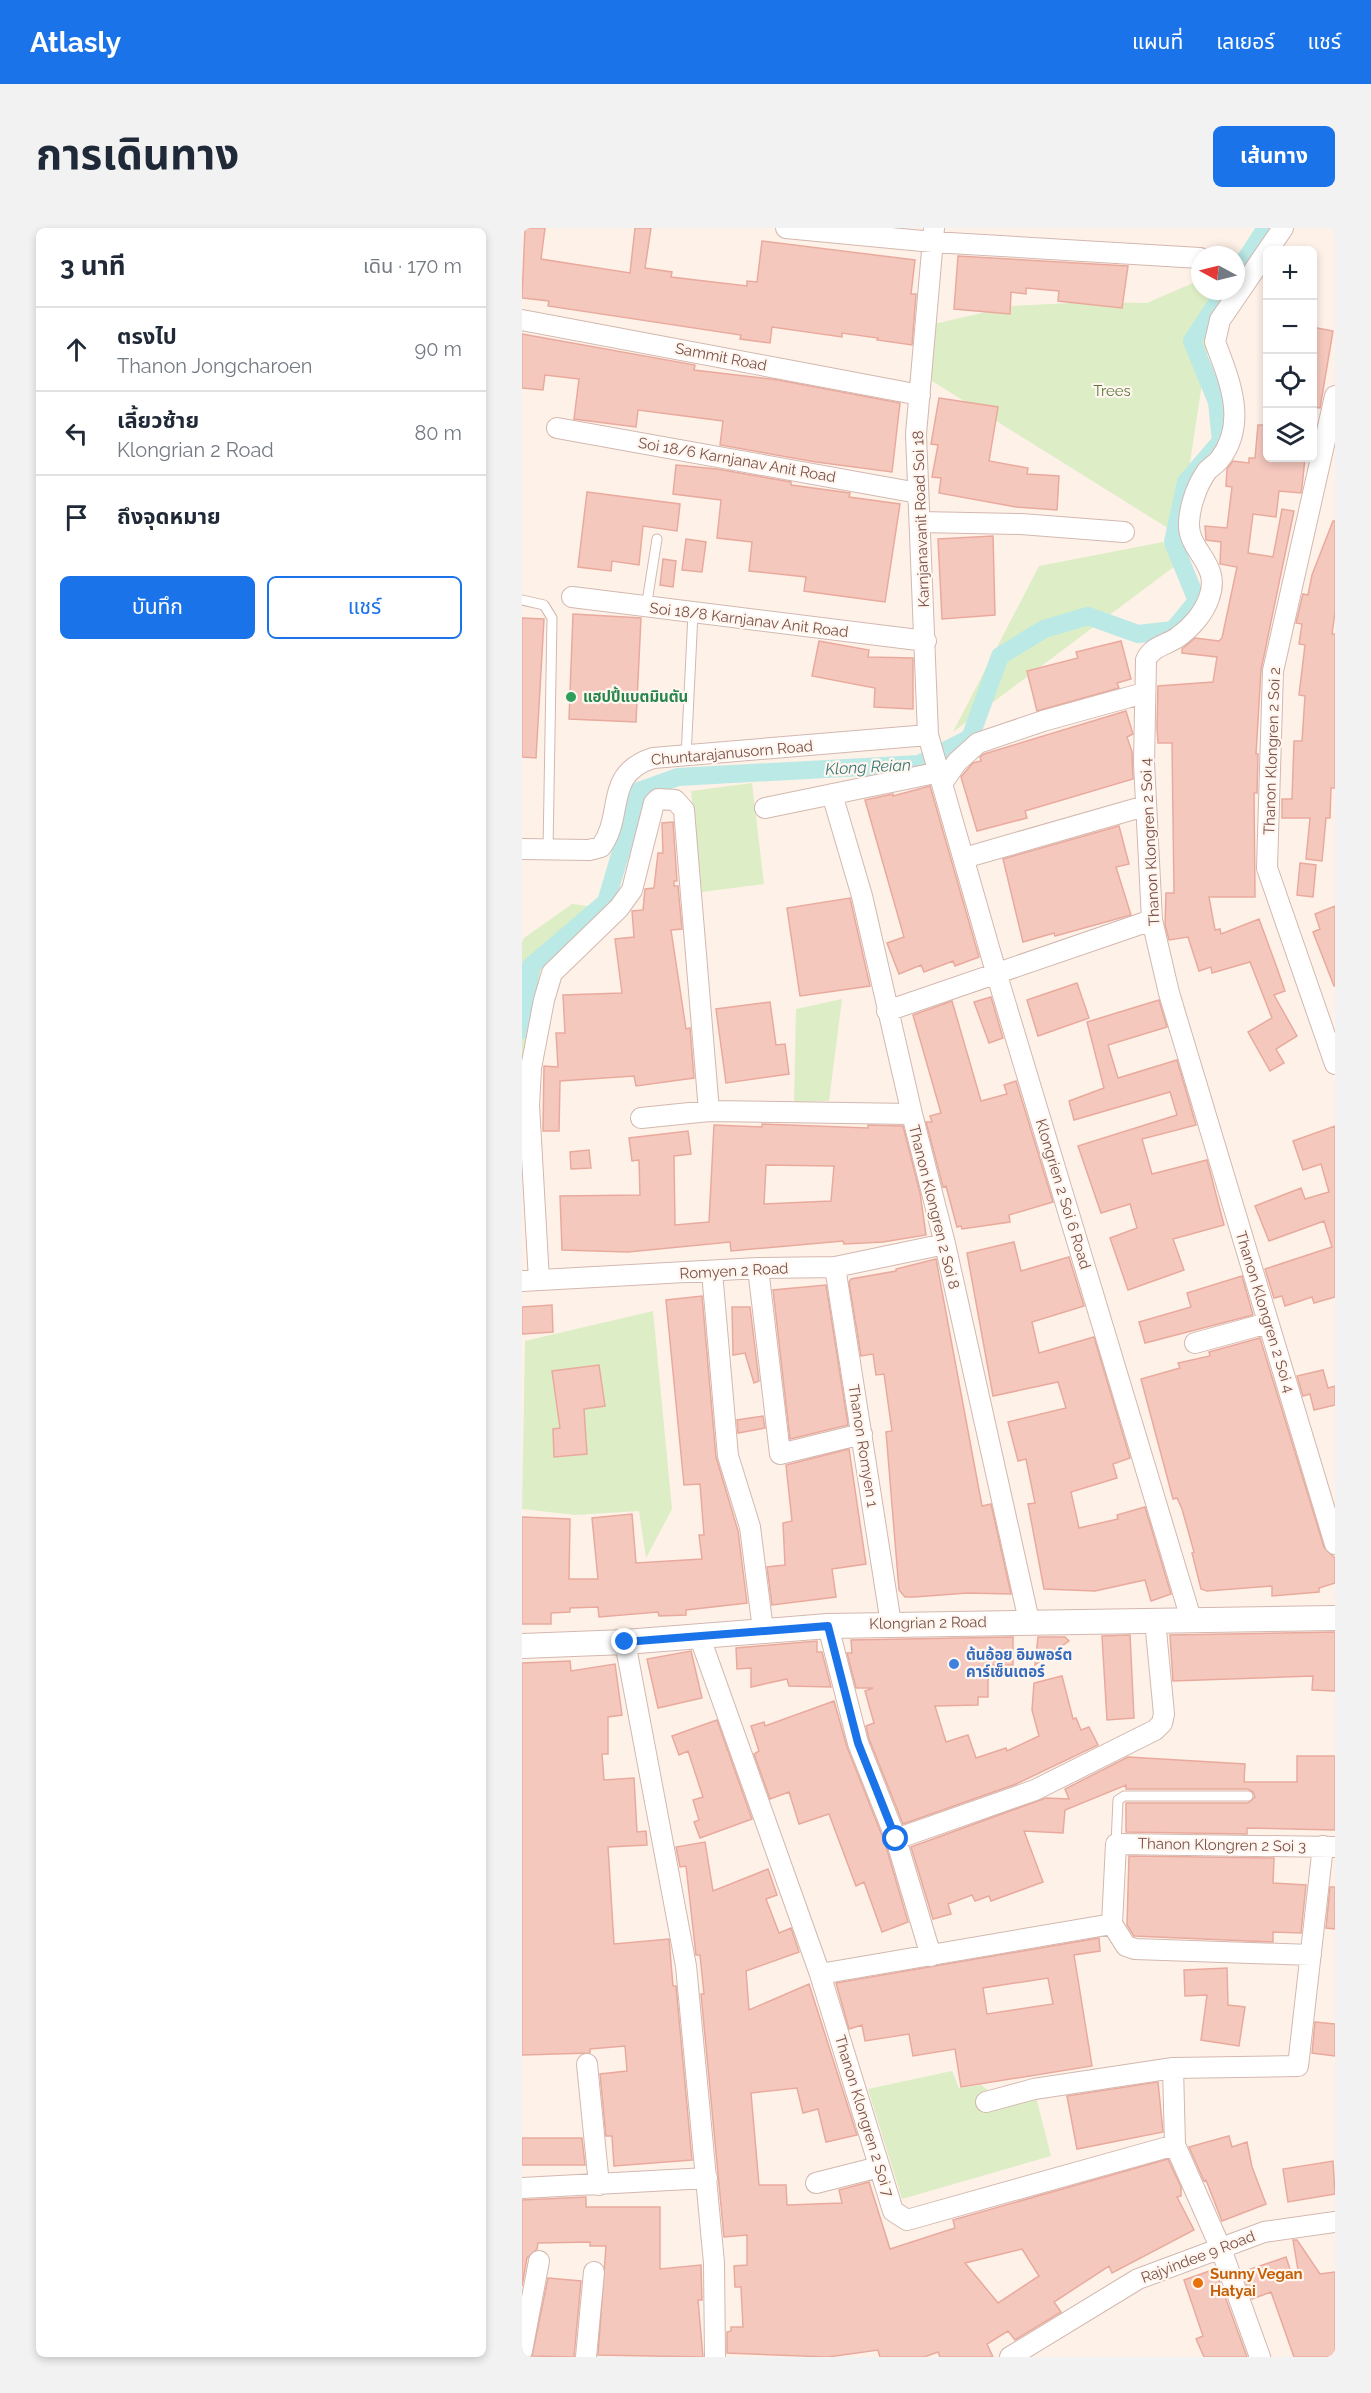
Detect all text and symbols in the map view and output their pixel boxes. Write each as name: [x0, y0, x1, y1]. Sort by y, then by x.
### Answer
text: Atlasly: [30, 26, 121, 59]
text: แผนที่: [1132, 29, 1183, 54]
text: เลเยอร์: [1216, 29, 1275, 54]
text: แชร์: [1308, 29, 1341, 54]
button: เส้นทาง: [1213, 126, 1335, 187]
text: การเดินทาง: [36, 130, 239, 179]
north arrow: [1191, 246, 1245, 300]
map controls: [1263, 246, 1317, 462]
button: +: [1263, 246, 1317, 300]
text: 3 นาที: [60, 251, 126, 281]
text: เดิน · 170 m: [363, 254, 462, 278]
button: −: [1263, 300, 1317, 354]
text: ตรงไป: [117, 323, 177, 349]
icon: ahead: [60, 333, 93, 366]
text: 90 m: [415, 337, 462, 361]
street label: Sammit Road: [674, 339, 768, 375]
text: Thanon Jongcharoen: [117, 354, 312, 378]
button: locate: [1263, 354, 1317, 408]
park label: Trees: [1093, 382, 1131, 400]
text: เลี้ยวซ้าย: [117, 407, 199, 433]
button: layers: [1263, 408, 1317, 462]
icon: left: [60, 417, 93, 450]
text: 80 m: [414, 421, 462, 445]
street label: Karnjanavanit Road Soi 18: [909, 430, 933, 608]
street label: Soi 18/6 Karnjanav Anit Road: [637, 434, 837, 486]
text: Klongrian 2 Road: [117, 438, 274, 462]
icon: arrive: [60, 501, 93, 534]
text: ถึงจุดหมาย: [117, 503, 221, 529]
button: บันทึก: [60, 576, 255, 639]
button: แชร์: [267, 576, 462, 639]
street label: Soi 18/8 Karnjanav Anit Road: [649, 599, 849, 641]
street label: Thanon Klongren 2 Soi 2: [1260, 667, 1284, 835]
place label: แฮปปี้แบตมินตัน: [583, 686, 688, 706]
marker: แฮปปี้แบตมินตัน: [564, 690, 578, 704]
street label: Chuntarajanusorn Road: [650, 737, 814, 769]
water label: Klong Reian: [825, 755, 911, 779]
street label: Thanon Klongren 2 Soi 4: [1137, 757, 1163, 927]
street label: Klongrien 2 Soi 6 Road: [1032, 1117, 1094, 1271]
street label: Thanon Klongren 2 Soi 8: [905, 1123, 963, 1291]
street label: Thanon Klongren 2 Soi 4: [1232, 1229, 1298, 1395]
street label: Romyen 2 Road: [679, 1259, 789, 1283]
street label: Thanon Romyen 1: [844, 1383, 882, 1509]
street label: Klongrian 2 Road: [869, 1613, 987, 1633]
route end: [611, 1628, 637, 1654]
place label: ต้นอ้อย อิมพอร์ต คาร์เซ็นเตอร์: [966, 1646, 1072, 1681]
marker: ต้นอ้อย อิมพอร์ต คาร์เซ็นเตอร์: [947, 1657, 961, 1671]
route start: [882, 1825, 908, 1851]
street label: Thanon Klongren 2 Soi 3: [1138, 1835, 1306, 1855]
street label: Thanon Klongren 2 Soi 7: [831, 2033, 897, 2199]
street label: Rajyindee 9 Road: [1138, 2227, 1258, 2287]
place label: Sunny Vegan Hatyai: [1210, 2265, 1303, 2300]
marker: Sunny Vegan Hatyai: [1191, 2276, 1205, 2290]

